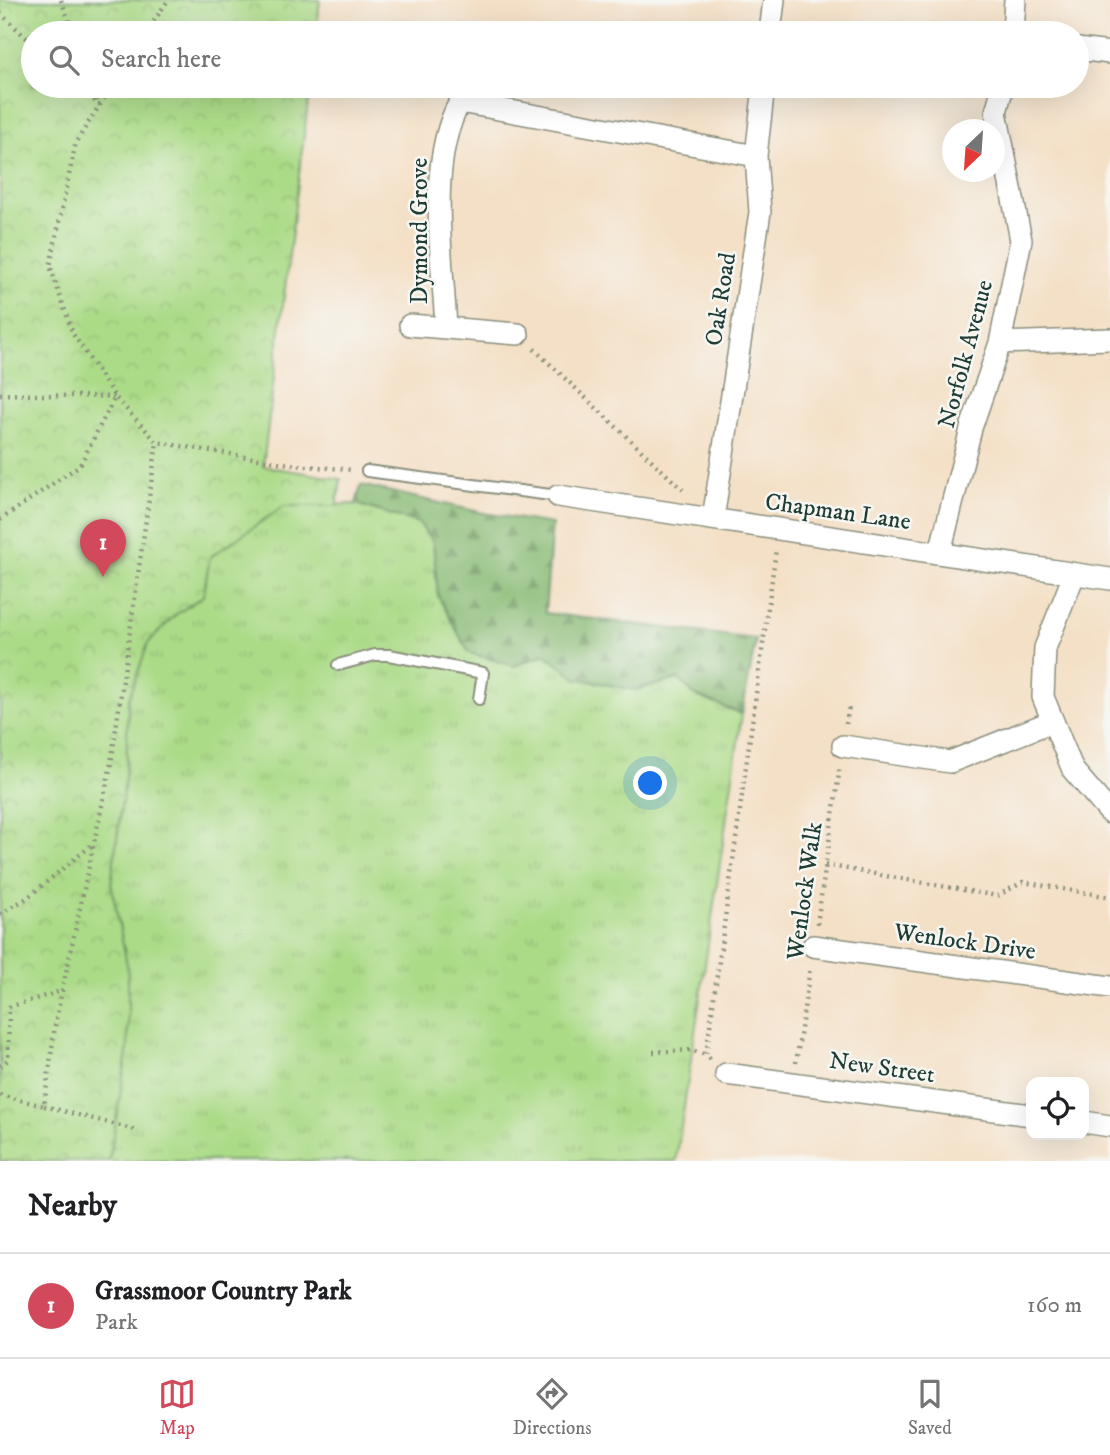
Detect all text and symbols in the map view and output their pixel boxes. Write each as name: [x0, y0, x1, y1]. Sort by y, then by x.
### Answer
search box: [21, 21, 1089, 98]
icon: search: [45, 41, 83, 79]
text: Search here: [101, 43, 221, 76]
north arrow: [942, 119, 1005, 182]
street label: Dymond Grove: [405, 158, 435, 304]
street label: Oak Road: [699, 250, 743, 348]
street label: Norfolk Avenue: [932, 277, 1000, 432]
street label: Chapman Lane: [763, 487, 913, 537]
pin: 1: [80, 519, 126, 577]
your location: [633, 766, 667, 800]
street label: Wenlock Walk: [780, 820, 830, 963]
street label: Wenlock Drive: [891, 917, 1038, 967]
street label: New Street: [827, 1046, 937, 1090]
map controls: [1026, 1077, 1089, 1140]
button: locate: [1026, 1077, 1089, 1140]
text: Nearby: [28, 1188, 117, 1225]
text: Grassmoor Country Park: [95, 1275, 352, 1308]
text: 1: [47, 1291, 55, 1320]
text: 160 m: [1027, 1291, 1082, 1320]
text: Park: [95, 1308, 138, 1337]
tab: Map: [158, 1375, 196, 1440]
tab: Directions: [513, 1375, 592, 1440]
tab: Saved: [908, 1375, 952, 1440]

